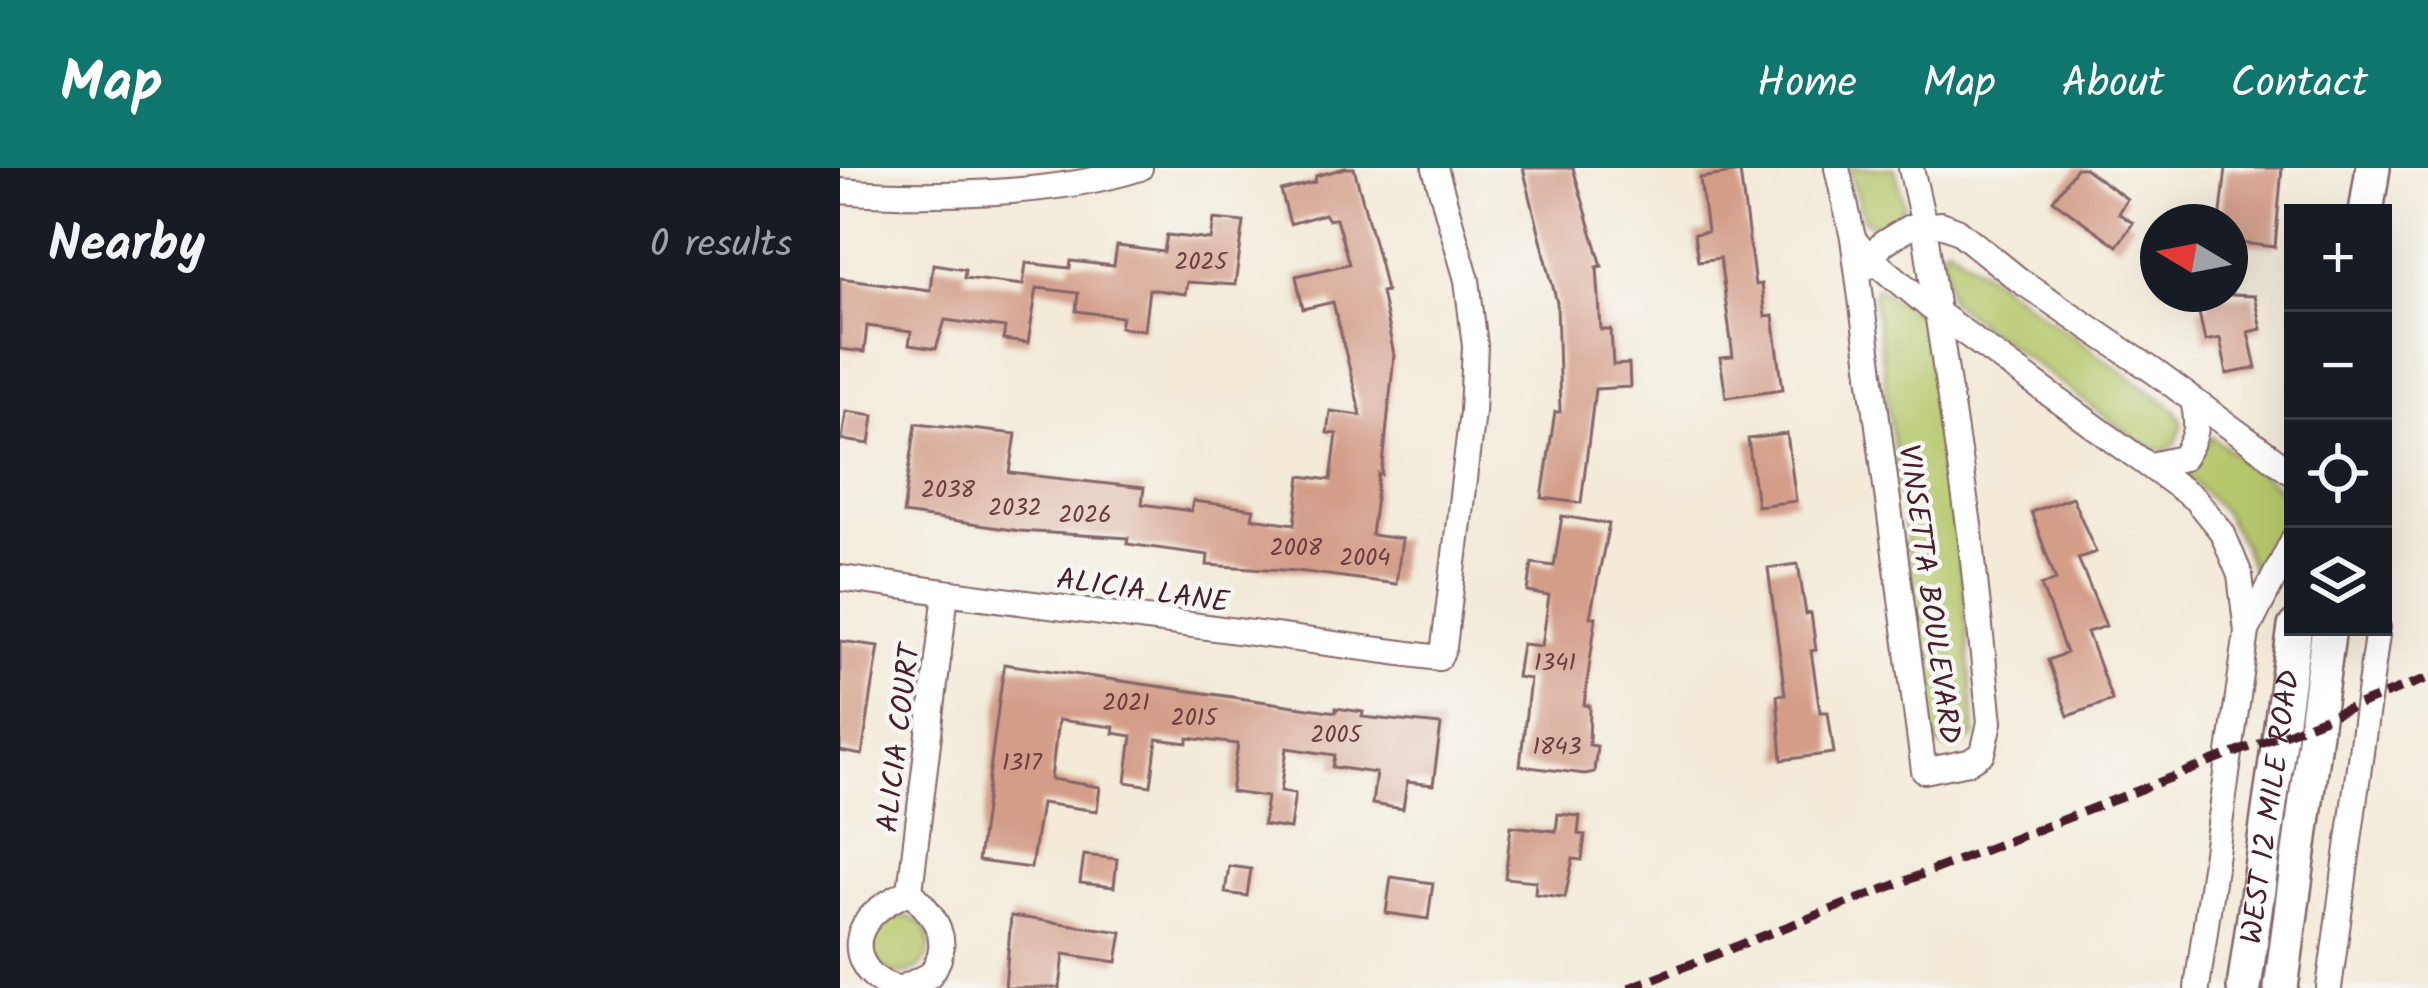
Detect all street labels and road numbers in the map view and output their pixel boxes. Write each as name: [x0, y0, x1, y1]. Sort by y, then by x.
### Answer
street label: VINSETTA BOULEVARD: [1883, 441, 1973, 747]
street label: ALICIA LANE: [1053, 556, 1234, 628]
street label: ALICIA COURT: [865, 638, 936, 835]
street label: WEST 12 MILE ROAD: [2228, 667, 2315, 947]

